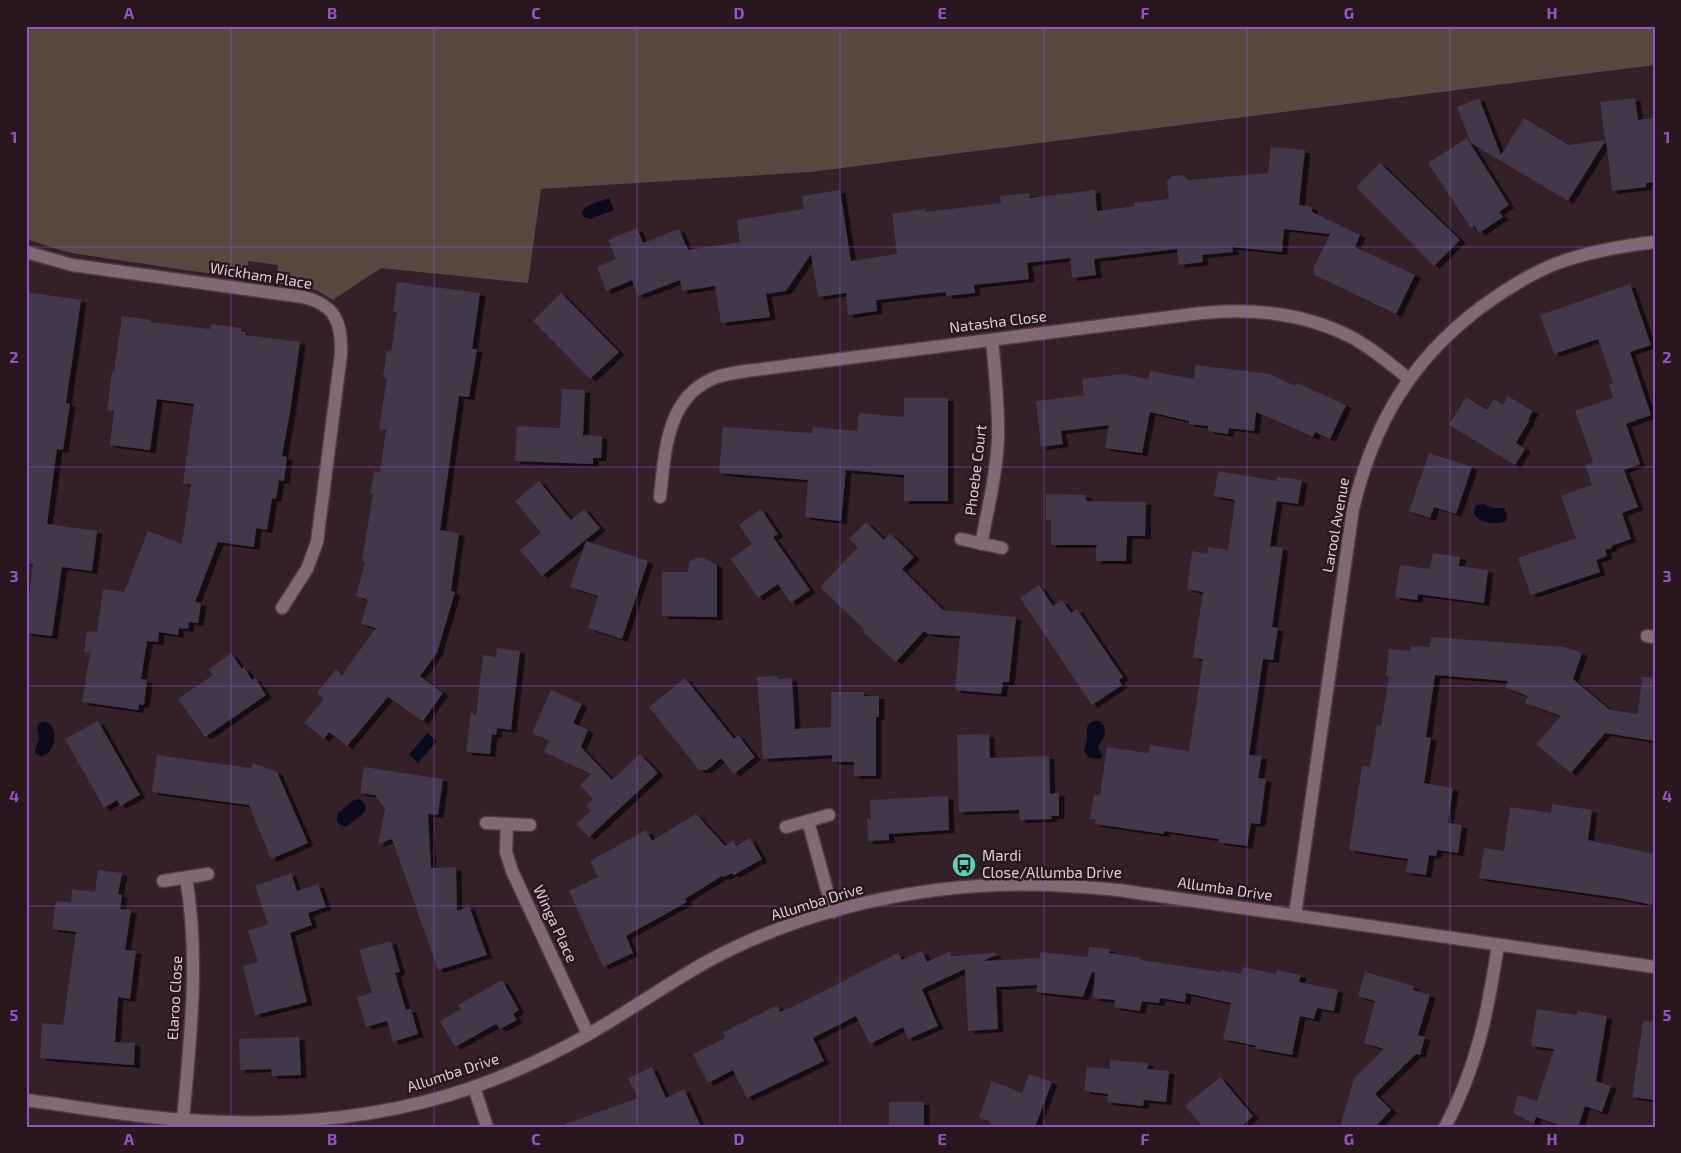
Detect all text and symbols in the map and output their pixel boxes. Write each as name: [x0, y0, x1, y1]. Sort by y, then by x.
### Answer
text: A: [124, 3, 135, 22]
text: B: [327, 3, 337, 22]
text: C: [531, 3, 541, 22]
text: D: [734, 3, 745, 22]
text: E: [937, 3, 947, 22]
text: F: [1141, 3, 1150, 22]
text: G: [1344, 3, 1354, 22]
text: H: [1546, 3, 1558, 22]
text: 1: [11, 127, 17, 146]
text: 1: [1664, 127, 1670, 146]
street label: Wickham Place: [209, 258, 314, 292]
street label: Natasha Close: [948, 306, 1048, 336]
text: 2: [9, 347, 19, 366]
text: 2: [1662, 347, 1672, 366]
street label: Phoebe Court: [961, 423, 990, 516]
street label: Larool Avenue: [1318, 476, 1352, 574]
text: 3: [9, 566, 19, 585]
text: 3: [1662, 566, 1672, 585]
text: 4: [9, 786, 19, 805]
text: 4: [1662, 786, 1672, 805]
place label: Mardi Close/Allumba Drive: [982, 846, 1122, 881]
bus stop icon: Mardi Close/Allumba Drive: [951, 852, 977, 878]
street label: Allumba Drive: [1177, 872, 1274, 904]
street label: Allumba Drive: [768, 878, 865, 924]
street label: Winga Place: [530, 882, 582, 965]
street label: Elaroo Close: [163, 955, 185, 1041]
text: 5: [10, 1005, 19, 1024]
text: 5: [1663, 1005, 1672, 1024]
street label: Allumba Drive: [404, 1049, 501, 1095]
text: A: [124, 1129, 135, 1148]
text: B: [327, 1129, 337, 1148]
text: C: [531, 1129, 541, 1148]
text: D: [734, 1129, 745, 1148]
text: E: [937, 1129, 947, 1148]
text: F: [1141, 1129, 1150, 1148]
text: G: [1344, 1129, 1354, 1148]
text: H: [1546, 1129, 1558, 1148]

